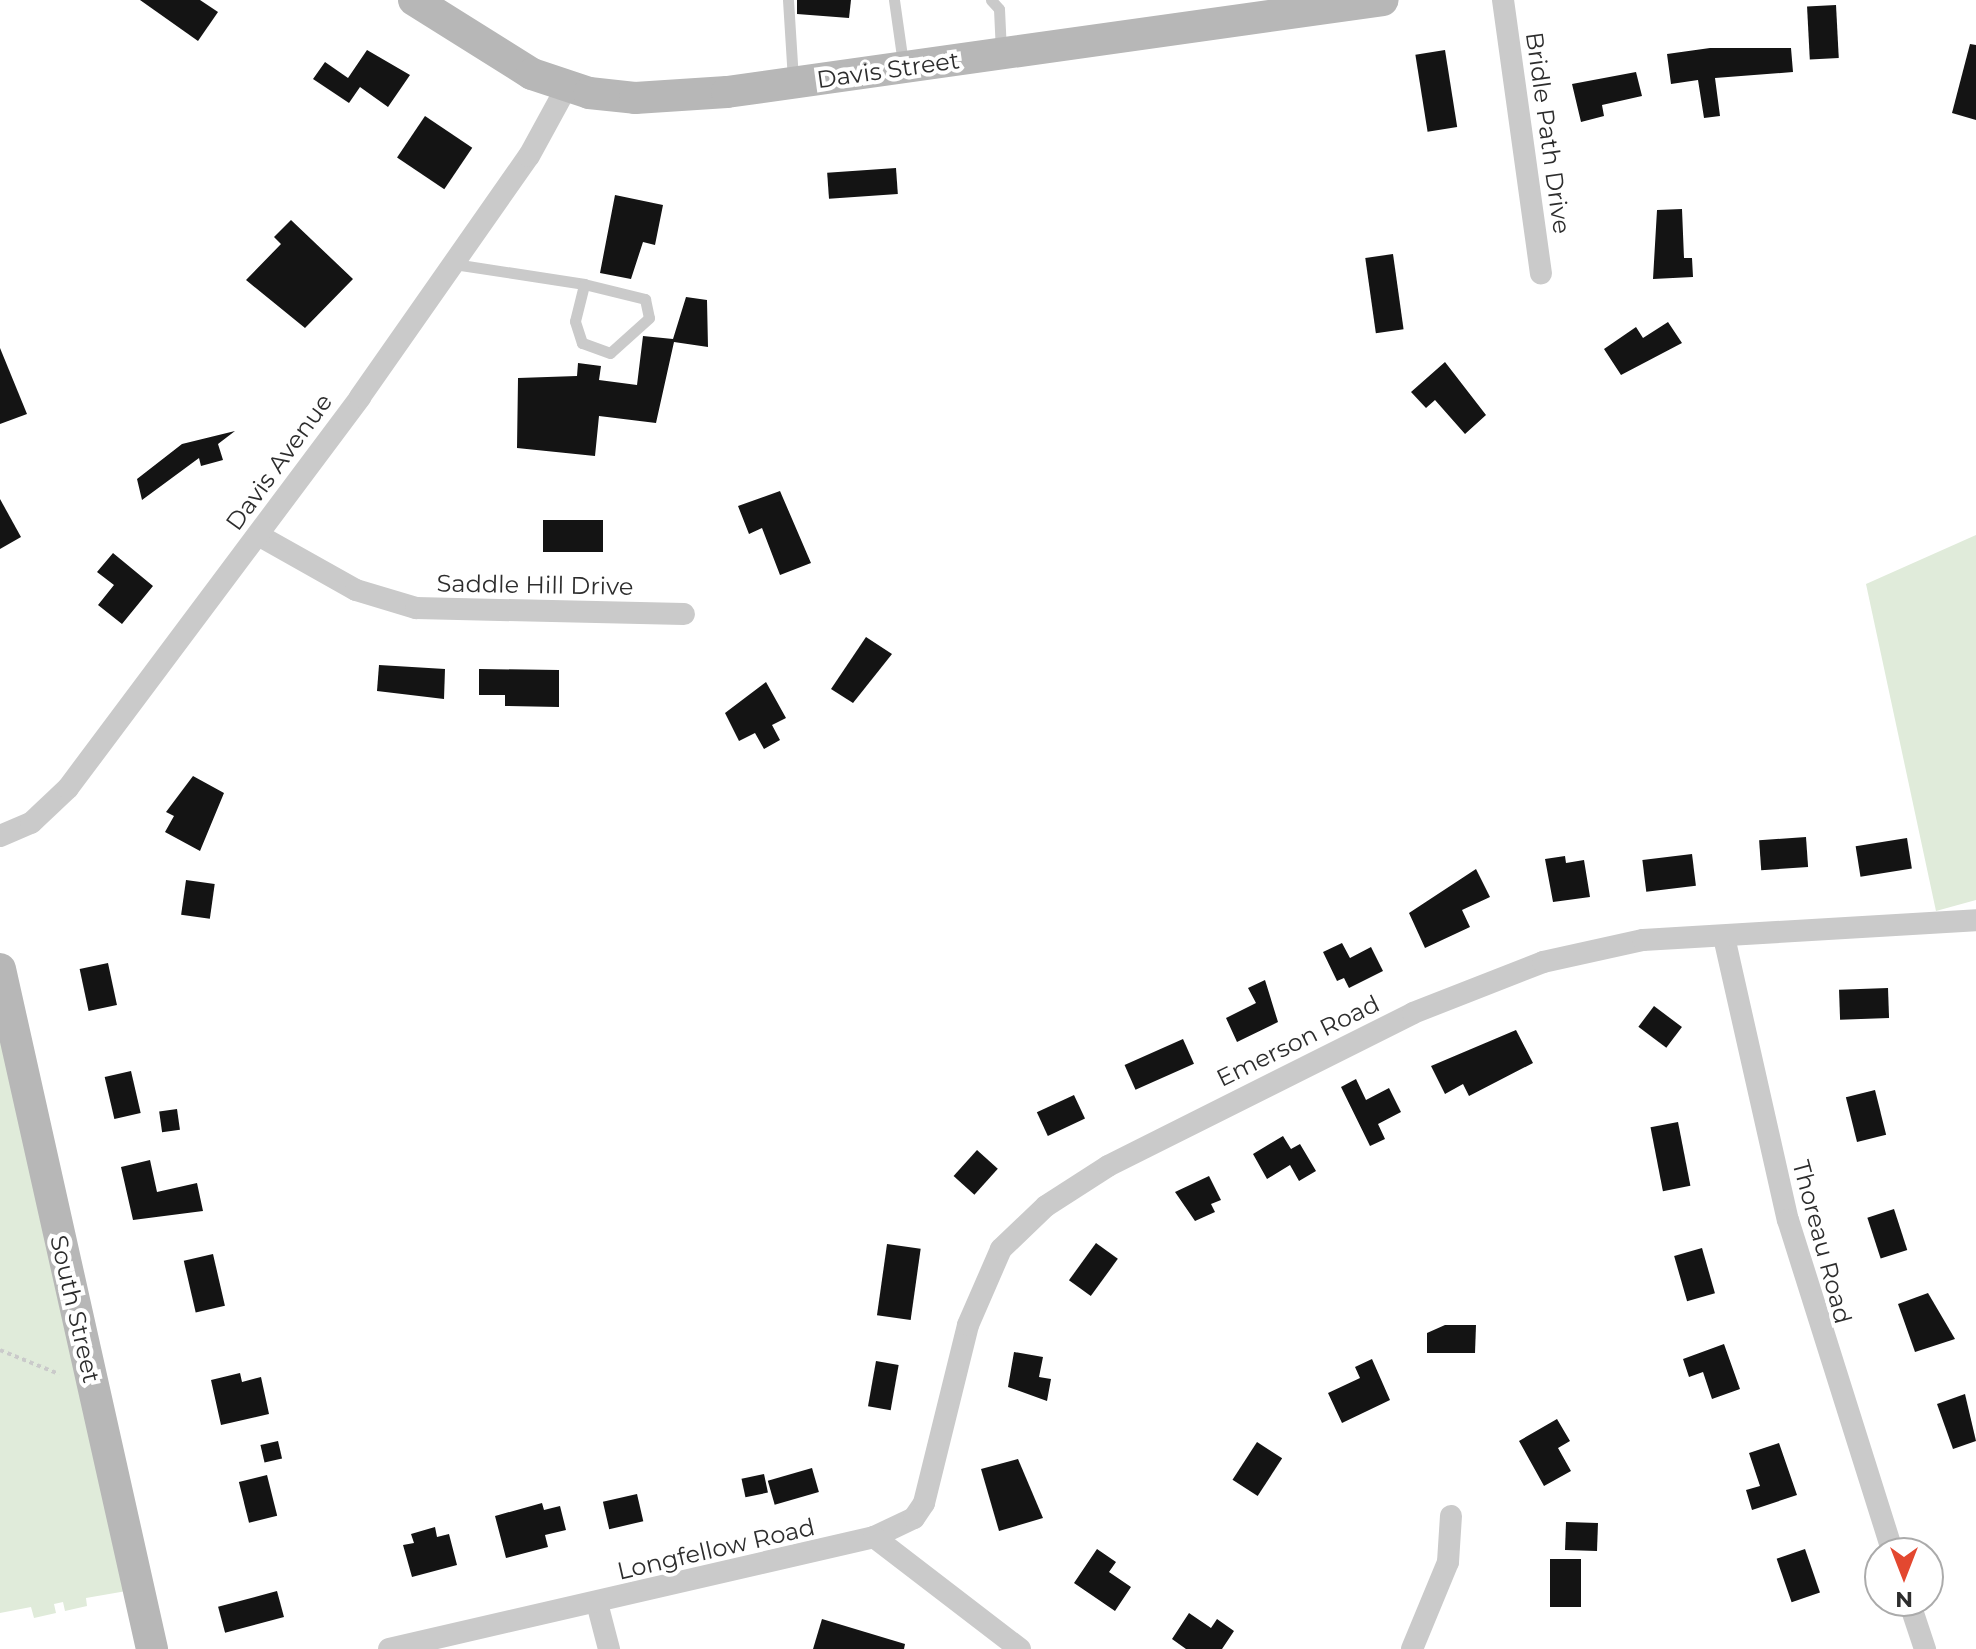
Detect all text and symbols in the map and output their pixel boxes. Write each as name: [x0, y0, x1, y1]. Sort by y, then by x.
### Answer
street label: Bridle Path Drive: [1520, 30, 1576, 236]
street label: Davis Street: [815, 46, 961, 94]
street label: Davis Avenue: [220, 388, 338, 536]
street label: Saddle Hill Drive: [436, 569, 634, 601]
street label: Emerson Road: [1212, 989, 1384, 1093]
street label: Thoreau Road: [1786, 1157, 1858, 1327]
street label: South Street: [44, 1232, 106, 1386]
street label: Longfellow Road: [614, 1512, 818, 1586]
north arrow: [1864, 1537, 1944, 1617]
text: N: [1895, 1586, 1913, 1613]

